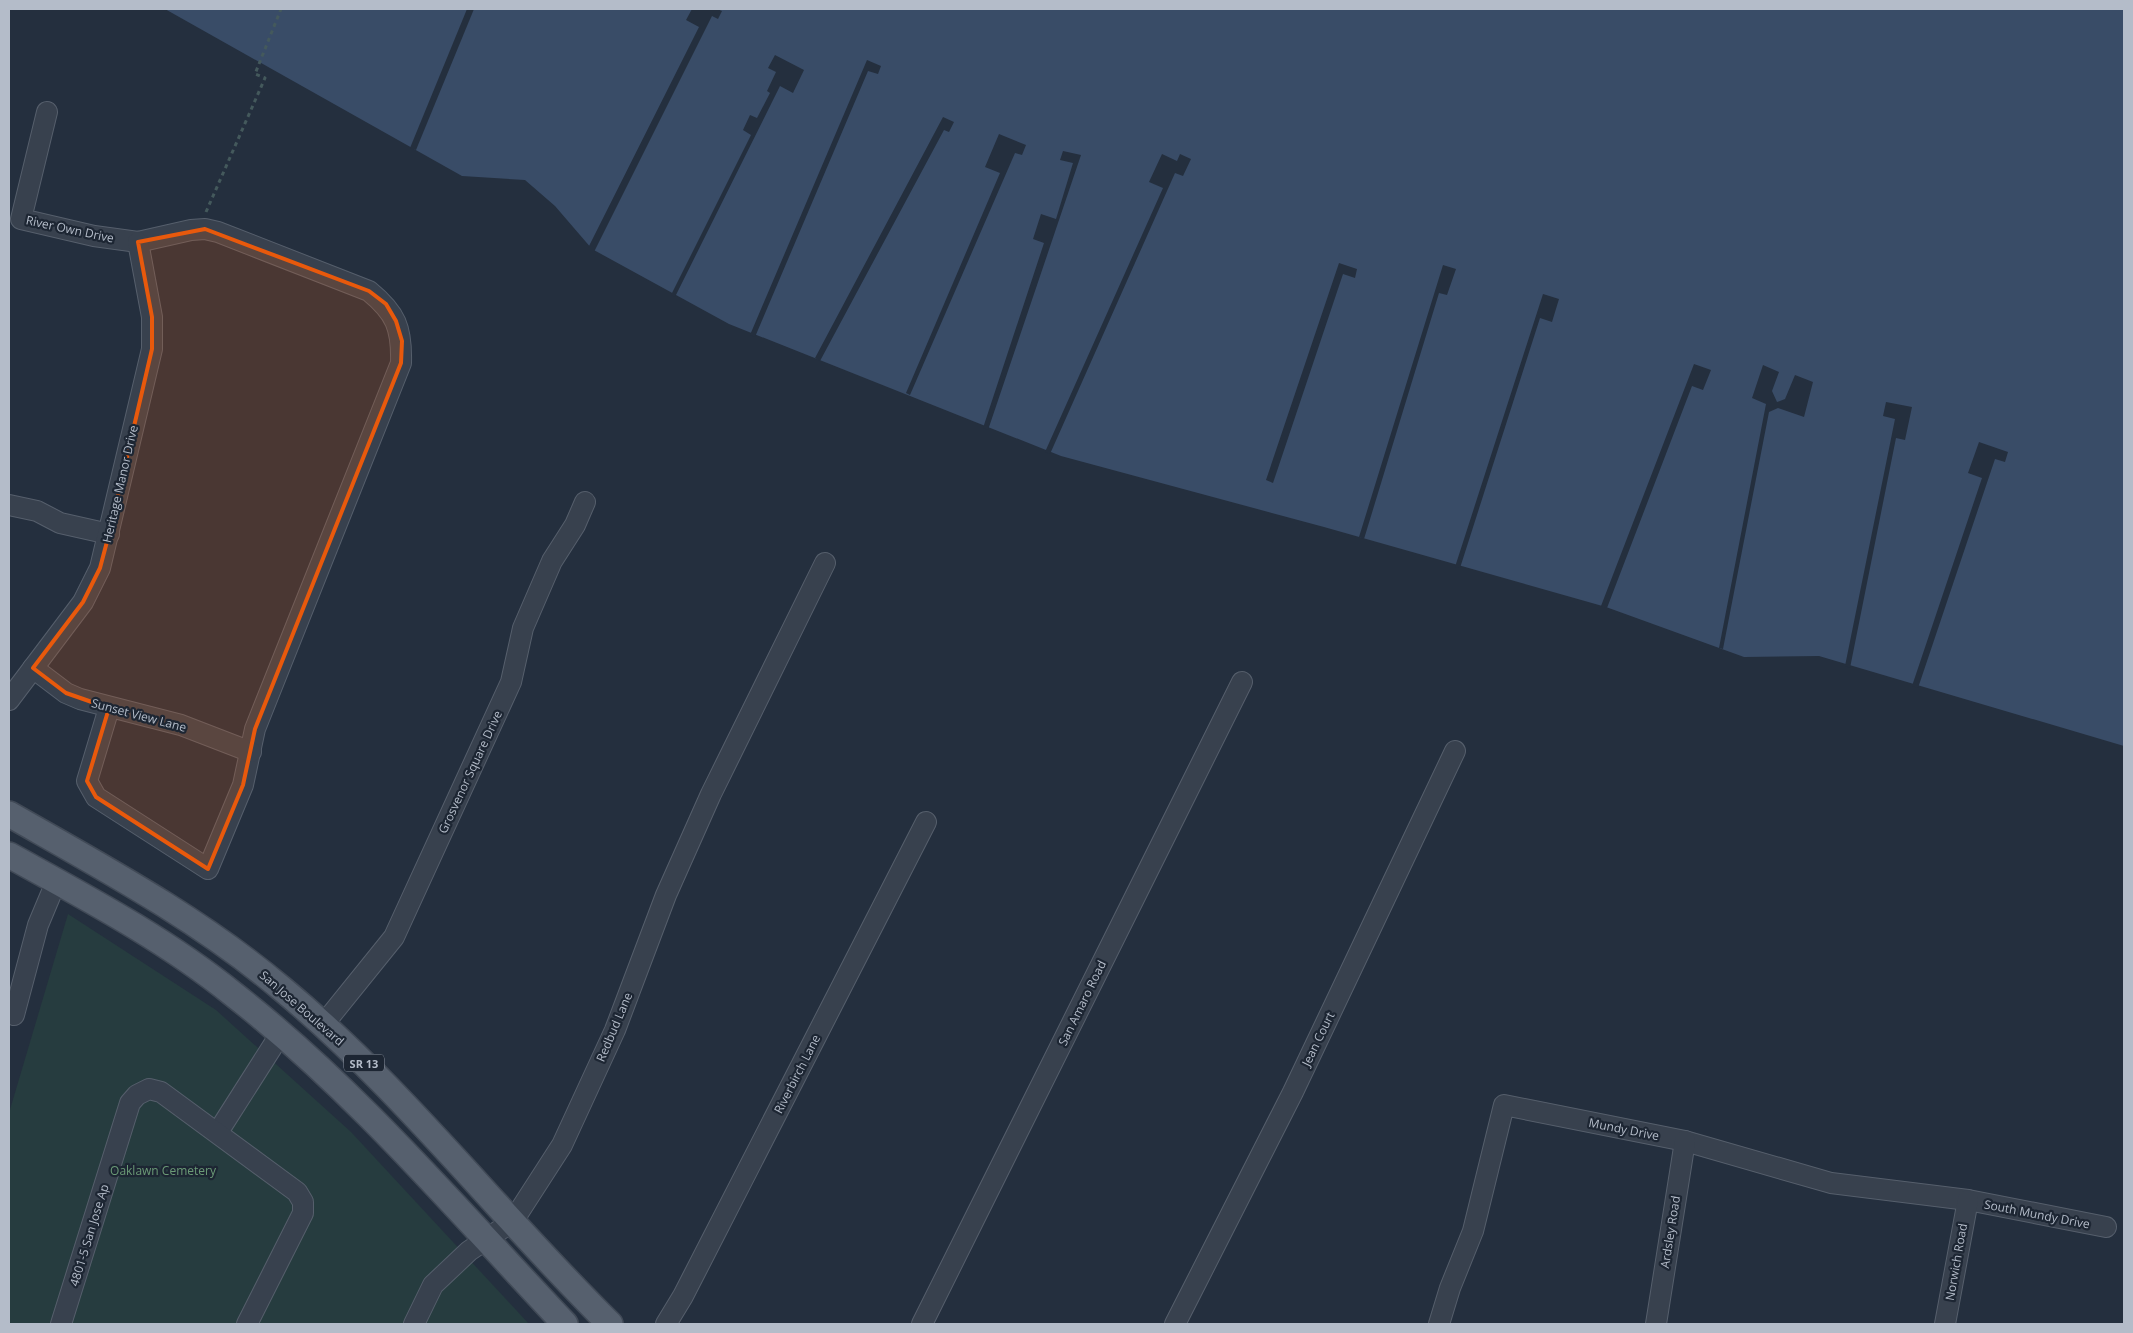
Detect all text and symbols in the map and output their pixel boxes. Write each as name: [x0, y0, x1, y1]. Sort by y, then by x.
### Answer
street label: River Own Drive: [24, 211, 116, 247]
street label: Heritage Manor Drive: [98, 423, 142, 545]
street label: Sunset View Lane: [90, 694, 189, 736]
street label: Grosvenor Square Drive: [434, 707, 506, 836]
street label: San Amaro Road: [1054, 957, 1110, 1049]
street label: San Jose Boulevard: [256, 967, 348, 1049]
street label: Redbud Lane: [592, 990, 636, 1064]
street label: Jean Court: [1297, 1009, 1338, 1070]
street label: Riverbirch Lane: [770, 1031, 824, 1116]
road number: SR 13: [344, 1054, 384, 1072]
street label: Mundy Drive: [1587, 1114, 1661, 1144]
park label: Oaklawn Cemetery: [110, 1162, 217, 1179]
street label: 4801-5 San Jose Ap: [65, 1182, 113, 1288]
street label: Ardsley Road: [1656, 1195, 1684, 1269]
street label: South Mundy Drive: [1983, 1195, 2092, 1233]
street label: Norwich Road: [1941, 1222, 1971, 1302]

